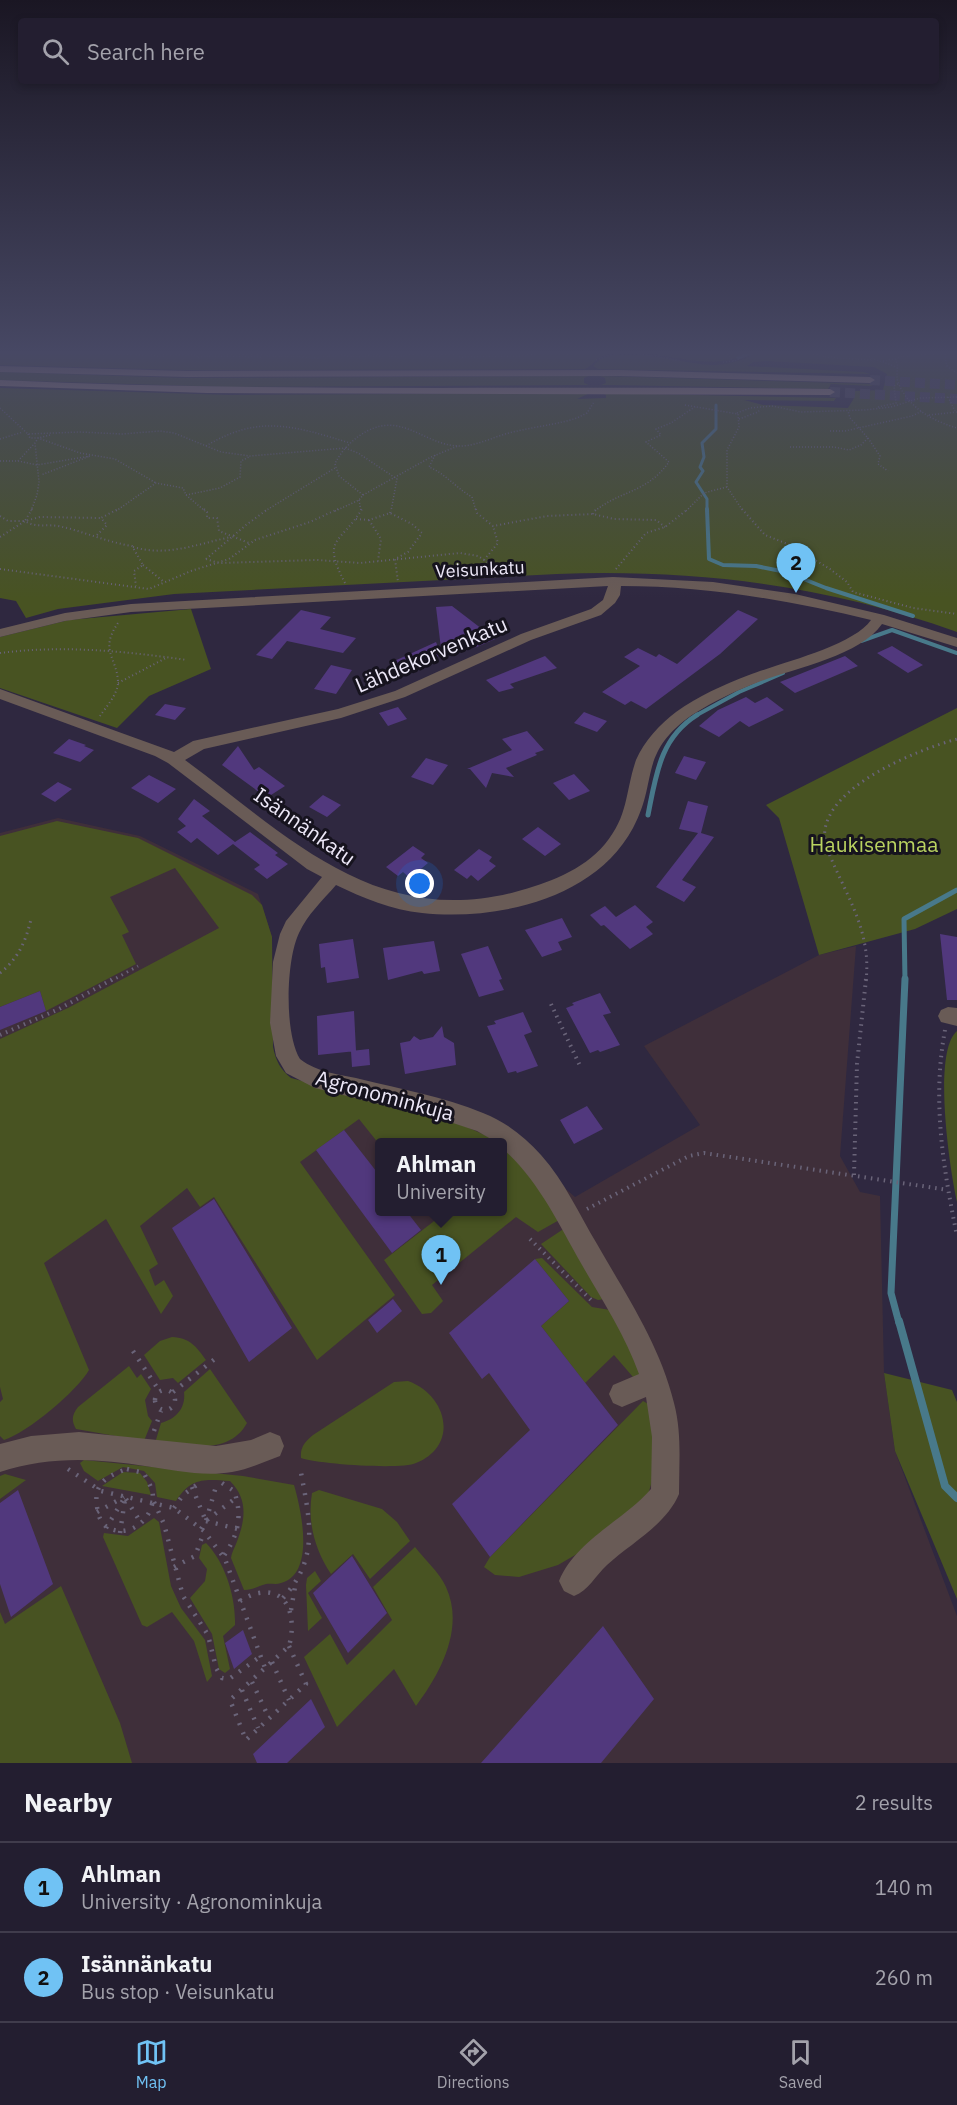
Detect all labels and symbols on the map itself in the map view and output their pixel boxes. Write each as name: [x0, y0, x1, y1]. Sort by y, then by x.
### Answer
pin: 2: [776, 544, 816, 593]
street label: Veisunkatu: [435, 555, 525, 583]
street label: Lähdekorvenkatu: [351, 609, 511, 699]
street label: Isännänkatu: [249, 781, 361, 871]
park label: Haukisenmaa: [810, 830, 938, 858]
your location: [405, 869, 434, 898]
street label: Agronominkuja: [313, 1063, 457, 1127]
pin: 1: [422, 1236, 460, 1285]

